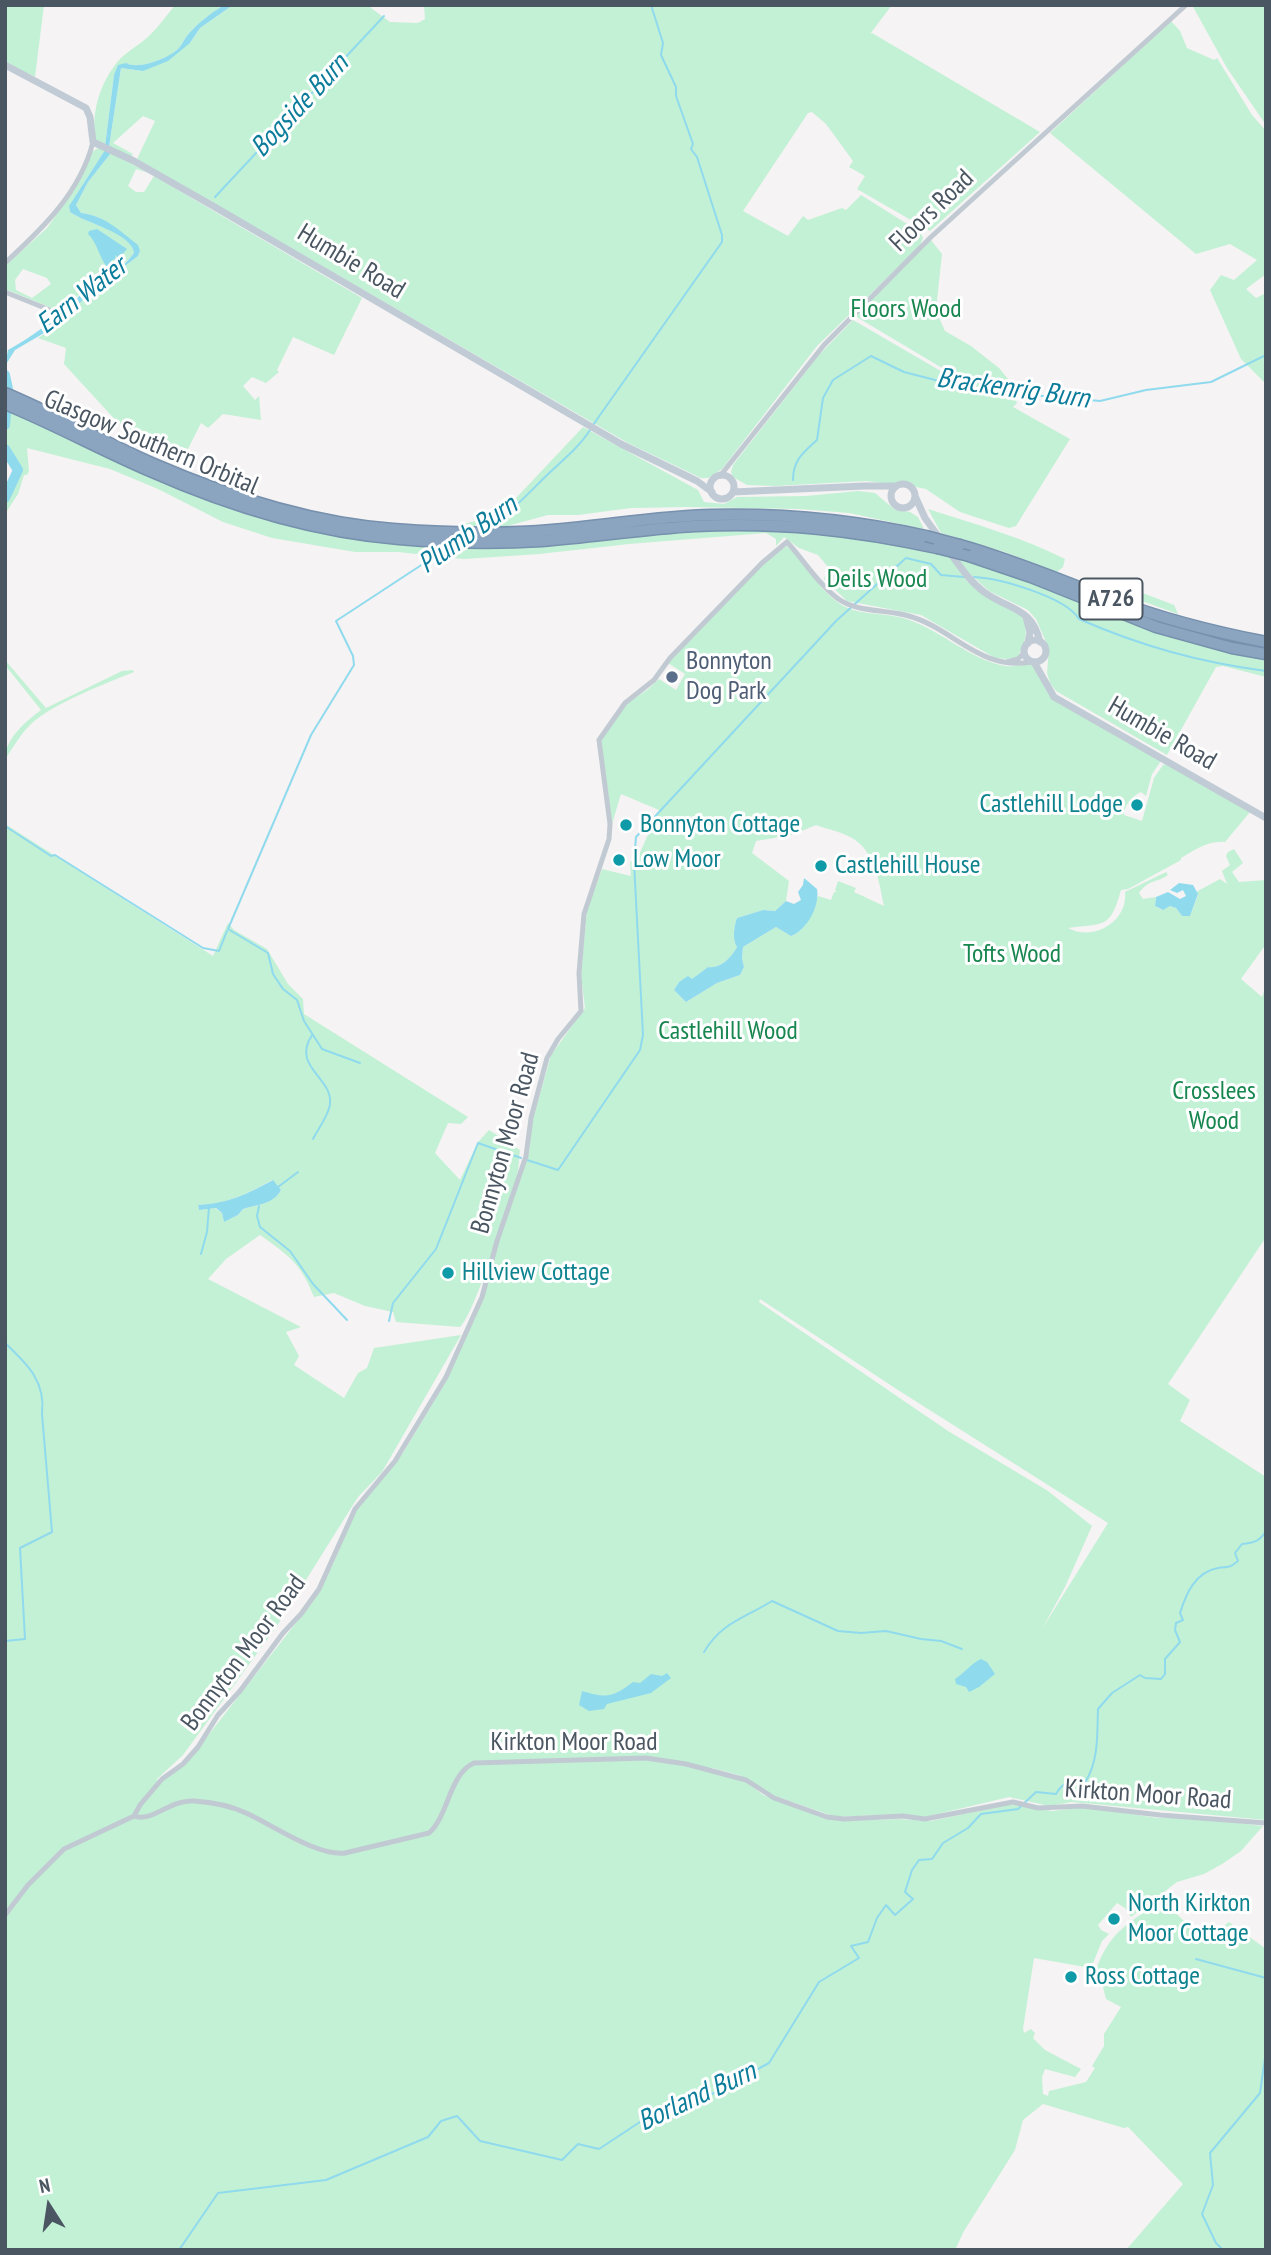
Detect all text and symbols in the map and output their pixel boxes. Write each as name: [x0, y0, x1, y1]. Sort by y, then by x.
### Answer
water label: Bogside Burn: [244, 48, 356, 164]
street label: Floors Road: [883, 163, 981, 259]
street label: Humbie Road: [292, 218, 410, 306]
water label: Earn Water: [30, 250, 134, 342]
park label: Floors Wood: [851, 294, 961, 326]
water label: Brackenrig Burn: [935, 362, 1091, 416]
street label: Glasgow Southern Orbital: [39, 384, 263, 502]
water label: Plumb Burn: [412, 489, 524, 581]
park label: Deils Wood: [827, 564, 927, 596]
road number: A726: [1080, 578, 1142, 620]
place label: Bonnyton Dog Park: [686, 646, 772, 708]
marker: Bonnyton Dog Park: [664, 669, 680, 685]
street label: Humbie Road: [1102, 691, 1222, 777]
place label: Castlehill Lodge: [979, 789, 1123, 821]
marker: Castlehill Lodge: [1129, 797, 1145, 813]
place label: Bonnyton Cottage: [640, 809, 800, 841]
marker: Bonnyton Cottage: [618, 817, 634, 833]
place label: Low Moor: [633, 844, 721, 876]
place label: Castlehill House: [835, 850, 980, 882]
marker: Low Moor: [611, 852, 627, 868]
marker: Castlehill House: [813, 858, 829, 874]
park label: Tofts Wood: [963, 939, 1061, 971]
park label: Castlehill Wood: [658, 1016, 798, 1048]
street label: Bonnyton Moor Road: [465, 1049, 547, 1237]
park label: Crosslees Wood: [1172, 1076, 1256, 1138]
place label: Hillview Cottage: [462, 1257, 610, 1289]
marker: Hillview Cottage: [440, 1265, 456, 1281]
street label: Bonnyton Moor Road: [175, 1569, 313, 1737]
street label: Kirkton Moor Road: [491, 1727, 657, 1759]
street label: Kirkton Moor Road: [1064, 1774, 1232, 1816]
place label: North Kirkton Moor Cottage: [1128, 1888, 1250, 1950]
marker: North Kirkton Moor Cottage: [1106, 1911, 1122, 1927]
place label: Ross Cottage: [1085, 1961, 1200, 1993]
marker: Ross Cottage: [1063, 1969, 1079, 1985]
water label: Borland Burn: [633, 2055, 761, 2139]
north arrow: [14, 2171, 84, 2241]
text: N: [37, 2173, 52, 2198]

